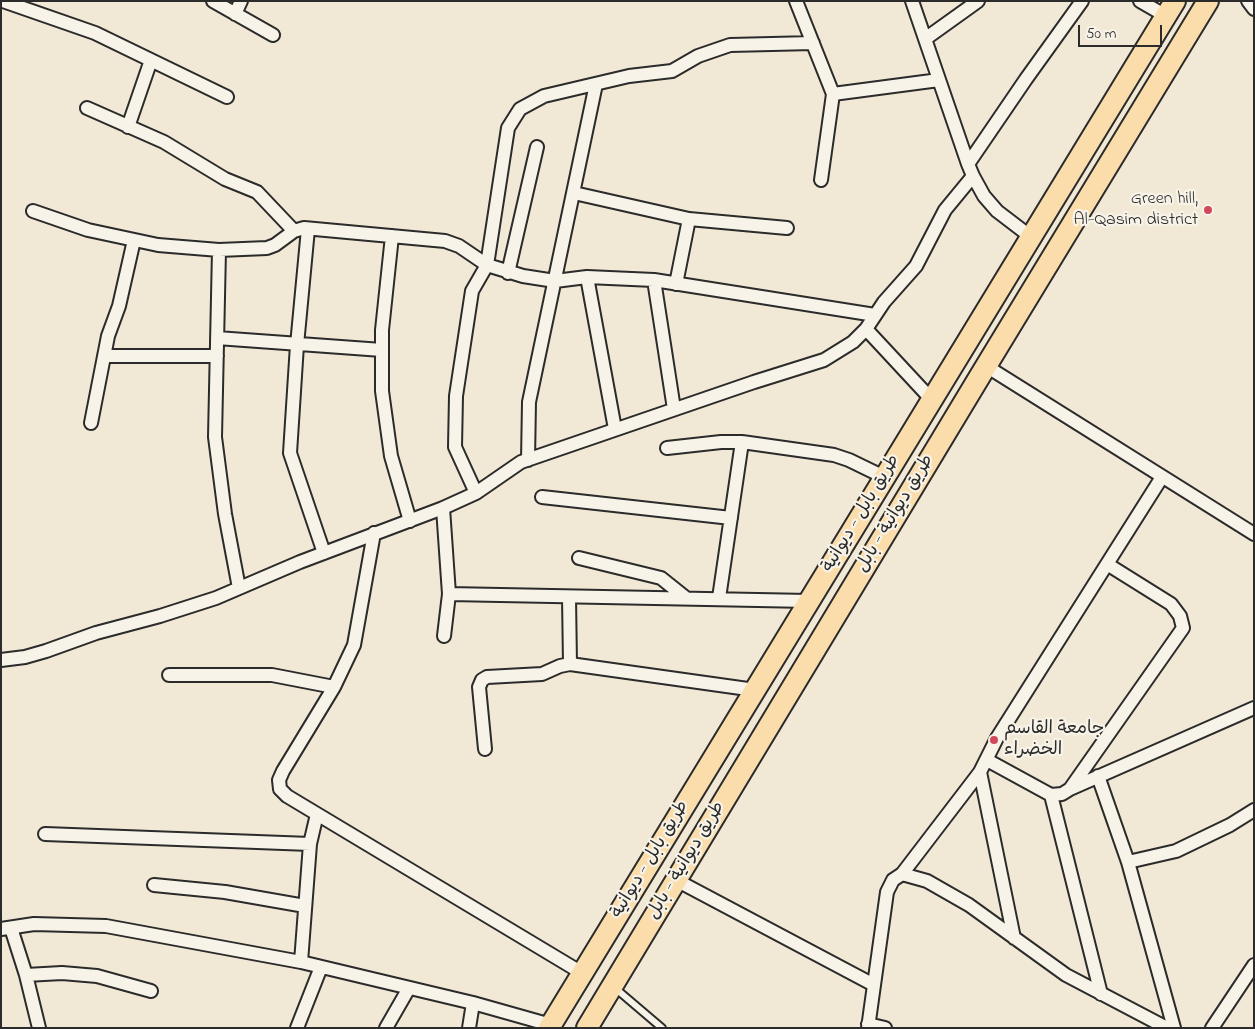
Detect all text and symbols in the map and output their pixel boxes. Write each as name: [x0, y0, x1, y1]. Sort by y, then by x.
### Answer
scale bar: [1080, 15, 1164, 47]
text: 50 m: [1086, 23, 1116, 45]
place label: Green hill, Al-Qasim district: [1074, 189, 1198, 232]
marker: Green hill, Al-Qasim district: [1202, 204, 1214, 216]
street label: طريق بابل - ديوانية: [818, 451, 906, 577]
street label: طريق ديوانية - بابل: [852, 451, 940, 577]
place label: جامعة القاسم الخضراء: [1004, 719, 1104, 762]
marker: جامعة القاسم الخضراء: [988, 734, 1000, 746]
street label: طريق بابل - ديوانية: [607, 797, 695, 923]
street label: طريق ديوانية - بابل: [643, 798, 731, 924]

